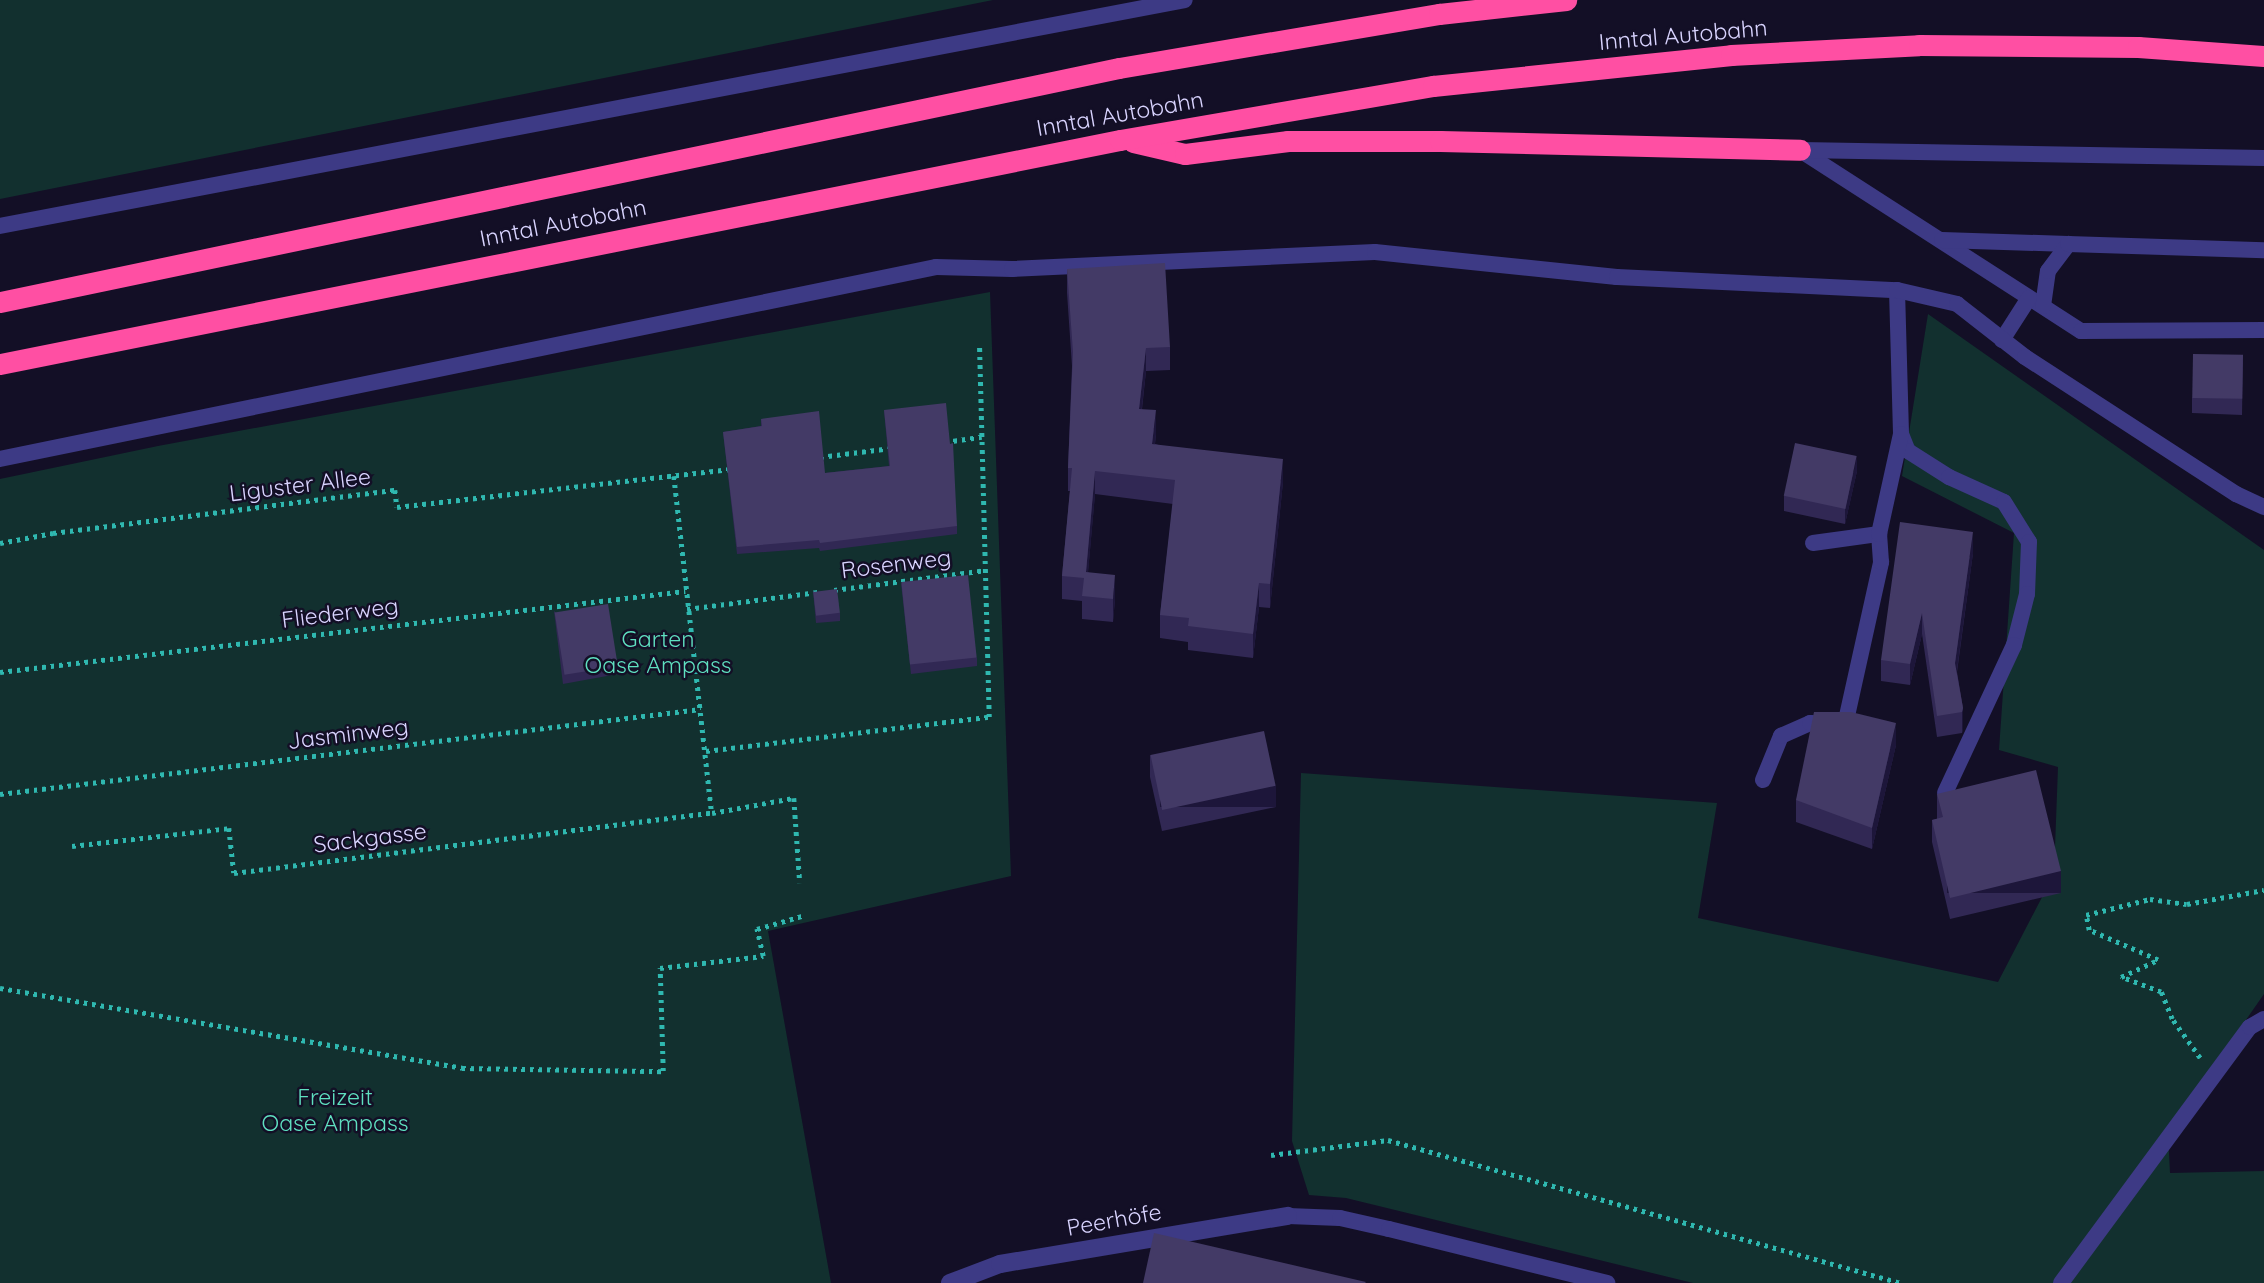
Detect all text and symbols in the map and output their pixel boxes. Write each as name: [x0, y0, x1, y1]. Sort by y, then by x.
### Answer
street label: Inntal Autobahn: [1598, 14, 1768, 56]
street label: Inntal Autobahn: [1034, 86, 1206, 142]
street label: Inntal Autobahn: [477, 193, 649, 253]
street label: Liguster Allee: [228, 463, 372, 507]
street label: Rosenweg: [839, 544, 953, 584]
street label: Fliederweg: [280, 592, 400, 634]
park label: Garten Oase Ampass: [585, 625, 731, 679]
street label: Jasminweg: [286, 713, 410, 755]
street label: Sackgasse: [312, 817, 428, 859]
park label: Freizeit Oase Ampass: [262, 1083, 408, 1137]
street label: Peerhöfe: [1064, 1198, 1164, 1242]

